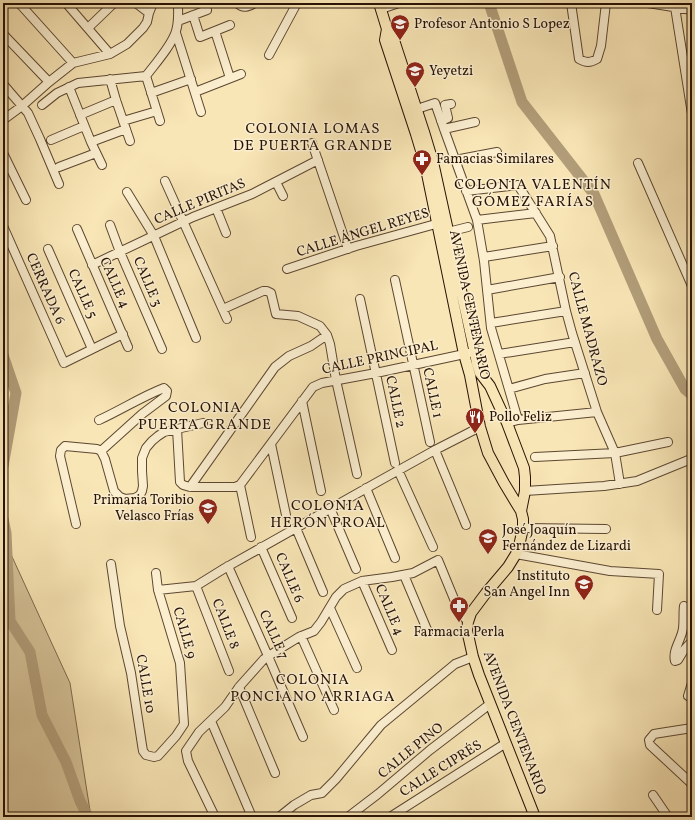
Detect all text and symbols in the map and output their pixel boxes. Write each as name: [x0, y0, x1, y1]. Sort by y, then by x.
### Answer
school or university icon: Profesor Antonio S Lopez: [389, 13, 411, 41]
place label: Profesor Antonio S Lopez: [414, 15, 570, 34]
school or university icon: Yeyetzi: [404, 60, 426, 88]
place label: Yeyetzi: [429, 62, 473, 81]
district label: COLONIA LOMAS DE PUERTA GRANDE: [233, 119, 393, 157]
pharmacy icon: Famacias Similares: [411, 148, 433, 176]
place label: Famacias Similares: [436, 150, 554, 169]
street label: CALLE PIRITAS: [151, 174, 249, 230]
district label: COLONIA VALENTÍN GÓMEZ FARÍAS: [454, 175, 612, 213]
street label: CALLE ÁNGEL REYES: [294, 204, 432, 262]
street label: AVENIDA CENTENARIO: [444, 228, 494, 382]
street label: CERRADA 6: [21, 250, 69, 328]
street label: CALLE 4: [94, 254, 134, 312]
street label: CALLE 3: [128, 254, 166, 310]
street label: CALLE 5: [63, 266, 101, 322]
street label: CALLE MADRAZO: [563, 270, 611, 388]
street label: CALLE PRINCIPAL: [320, 336, 440, 380]
street label: CALLE 1: [417, 366, 447, 420]
street label: CALLE 2: [380, 374, 410, 430]
district label: COLONIA PUERTA GRANDE: [138, 398, 272, 436]
restaurant icon: Pollo Feliz: [464, 406, 486, 434]
place label: Pollo Feliz: [489, 408, 552, 427]
place label: Primaria Toribio Velasco Frías: [93, 491, 194, 526]
district label: COLONIA HERÓN PROAL: [270, 496, 386, 534]
school or university icon: Primaria Toribio Velasco Frías: [197, 497, 219, 525]
place label: José Joaquín Fernández de Lizardi: [502, 521, 631, 556]
school or university icon: José Joaquín Fernández de Lizardi: [477, 527, 499, 555]
street label: CALLE 6: [270, 550, 308, 606]
place label: Instituto San Angel Inn: [483, 567, 570, 602]
school or university icon: Instituto San Angel Inn: [573, 573, 595, 601]
street label: CALLE 4: [370, 581, 408, 639]
pharmacy icon: Farmacia Perla: [448, 595, 470, 623]
street label: CALLE 8: [207, 596, 243, 652]
street label: CALLE 9: [168, 605, 200, 661]
street label: CALLE 7: [254, 607, 292, 663]
place label: Farmacia Perla: [413, 623, 505, 642]
street label: AVENIDA CENTENARIO: [478, 648, 550, 798]
street label: CALLE 10: [130, 653, 160, 715]
district label: COLONIA PONCIANO ARRIAGA: [230, 670, 396, 708]
street label: CALLE PINO: [374, 719, 448, 783]
street label: CALLE CIPRÉS: [396, 736, 486, 802]

